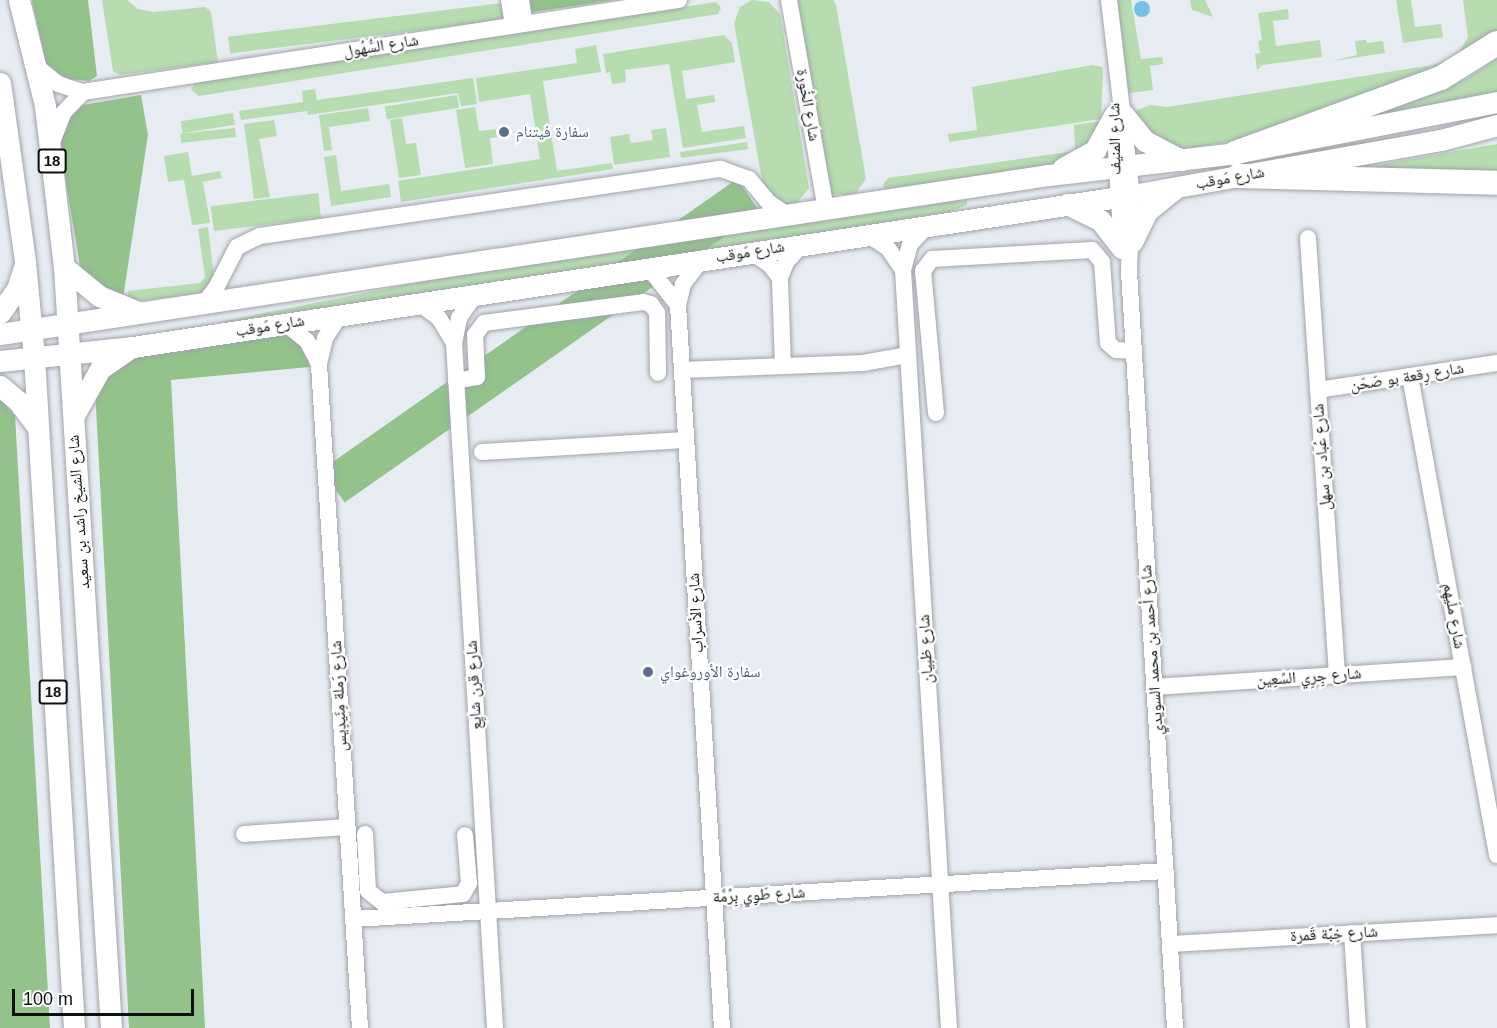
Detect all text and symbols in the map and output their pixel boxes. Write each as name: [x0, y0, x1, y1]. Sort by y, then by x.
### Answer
street label: شارع السُّهُول: [342, 31, 420, 61]
street label: شارع الخُورة: [792, 67, 824, 143]
street label: شارع المنيف: [1105, 103, 1125, 175]
place label: سفارة فيتنام: [516, 122, 589, 142]
marker: سفارة فيتنام: [497, 125, 511, 139]
road number: 18: [37, 149, 67, 173]
street label: شارع مَوقب: [1194, 163, 1266, 193]
street label: شارع مَوقب: [714, 237, 786, 267]
street label: شارع مَوقب: [234, 311, 306, 341]
street label: شارع رِقعة بو صَحَن: [1349, 359, 1465, 395]
street label: شارع عُباد بن سهل: [1309, 403, 1335, 511]
street label: شارع الشيخ راشد بن سعيد: [64, 434, 94, 590]
street label: شارع أحمد بن محمد السويدي: [1136, 564, 1168, 736]
street label: شارع الأسراب: [684, 572, 708, 654]
street label: شارع ملَيهِم: [1439, 582, 1469, 650]
street label: شارع ظبيان: [915, 614, 937, 684]
street label: شارع رَملة مِنَيدِيس: [327, 640, 351, 752]
street label: شارع قرن شايِع: [462, 640, 486, 730]
place label: سفارة الأوروغواي: [660, 662, 760, 682]
street label: شارع جِرِي السِّعِين: [1256, 664, 1362, 690]
marker: سفارة الأوروغواي: [641, 665, 655, 679]
road number: 18: [38, 680, 68, 704]
street label: شارع طَوِي بِرِّمَّة: [712, 883, 806, 907]
street label: شارع خِبَّة قَمرة: [1290, 922, 1378, 946]
scale bar: [15, 977, 196, 1015]
text: 100 m: [23, 989, 73, 1009]

